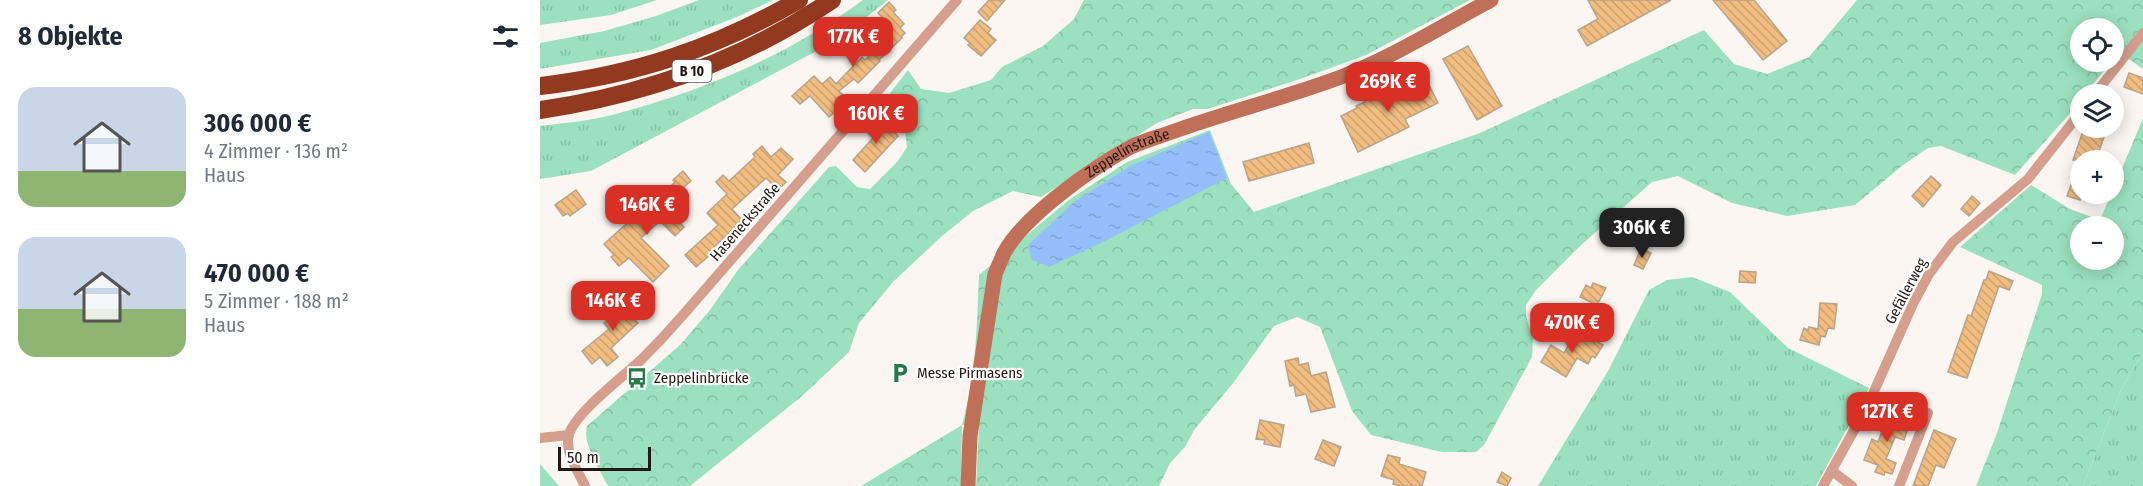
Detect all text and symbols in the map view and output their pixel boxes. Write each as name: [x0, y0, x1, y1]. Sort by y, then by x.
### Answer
pin: 177K €: [804, 17, 902, 68]
map controls: [2070, 18, 2124, 270]
button: locate: [2070, 18, 2124, 72]
icon: filters: [489, 20, 522, 53]
text: 8 Objekte: [18, 21, 123, 52]
text: 177K €: [827, 24, 879, 48]
road number: B 10: [672, 60, 712, 82]
pin: 269K €: [1339, 62, 1437, 113]
text: 269K €: [1360, 69, 1416, 93]
button: layers: [2070, 84, 2124, 138]
pin: 160K €: [827, 94, 925, 145]
text: 160K €: [848, 101, 904, 125]
text: 306 000 €: [204, 108, 311, 139]
icon: home: [66, 111, 138, 183]
street label: Zeppelinstraße: [1082, 125, 1172, 182]
text: 4 Zimmer · 136 m²: [204, 139, 348, 163]
button: +: [2070, 150, 2124, 204]
text: Haus: [204, 163, 245, 187]
street label: Haseneckstraße: [706, 179, 784, 265]
pin: 146K €: [598, 185, 696, 236]
text: 146K €: [619, 192, 675, 216]
pin: 306K €: [1593, 208, 1691, 259]
text: 306K €: [1613, 215, 1671, 239]
button: −: [2070, 216, 2124, 270]
street label: Gefällerweg: [1881, 255, 1931, 327]
text: 470 000 €: [204, 258, 309, 289]
icon: home: [66, 261, 138, 333]
pin: 146K €: [564, 281, 662, 332]
text: 146K €: [585, 288, 641, 312]
text: 5 Zimmer · 188 m²: [204, 289, 349, 313]
pin: 470K €: [1523, 303, 1621, 354]
text: 470K €: [1544, 310, 1600, 334]
text: Haus: [204, 313, 245, 337]
parking icon: Messe Pirmasens: [888, 361, 912, 385]
place label: Messe Pirmasens: [917, 364, 1022, 382]
bus stop icon: Zeppelinbrücke: [625, 366, 649, 390]
place label: Zeppelinbrücke: [654, 369, 749, 387]
pin: 127K €: [1838, 392, 1936, 443]
text: 127K €: [1861, 399, 1913, 423]
scale bar: [558, 444, 651, 472]
text: 50 m: [567, 448, 599, 467]

